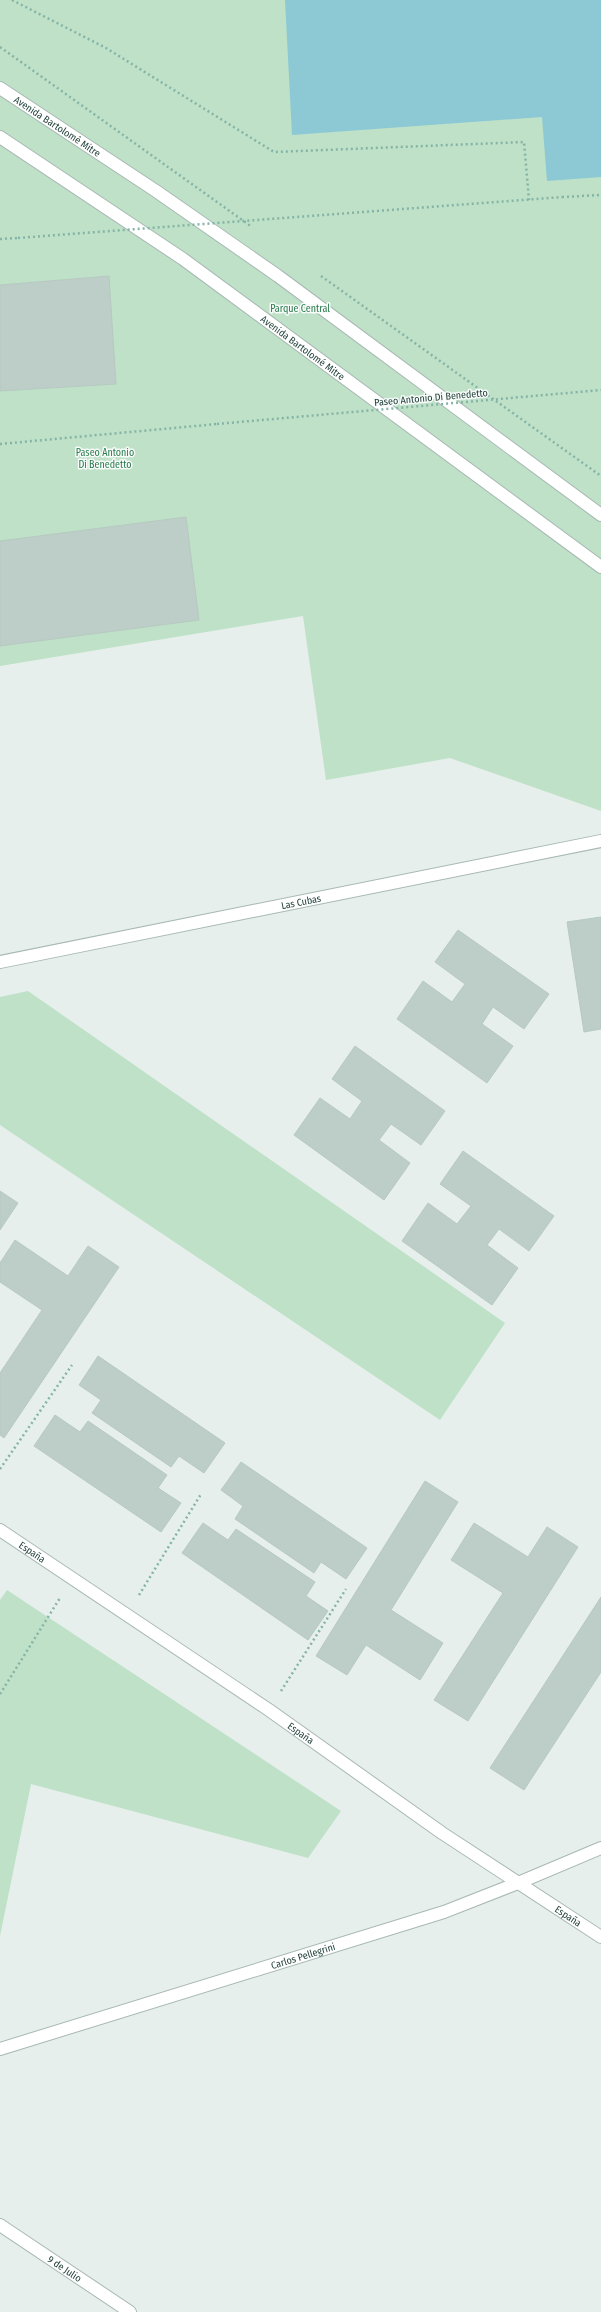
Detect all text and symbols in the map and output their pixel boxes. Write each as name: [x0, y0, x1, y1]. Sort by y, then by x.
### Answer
street label: Avenida Bartolomé Mitre: [11, 94, 103, 160]
park label: Parque Central: [270, 303, 330, 315]
street label: Avenida Bartolomé Mitre: [258, 313, 347, 383]
street label: Paseo Antonio Di Benedetto: [374, 387, 488, 409]
park label: Paseo Antonio Di Benedetto: [76, 447, 134, 471]
street label: Las Cubas: [280, 893, 322, 912]
street label: España: [16, 1539, 47, 1566]
street label: España: [285, 1720, 316, 1747]
street label: España: [552, 1904, 583, 1930]
street label: Carlos Pellegrini: [270, 1941, 337, 1972]
street label: 9 de Julio: [45, 2254, 84, 2285]

